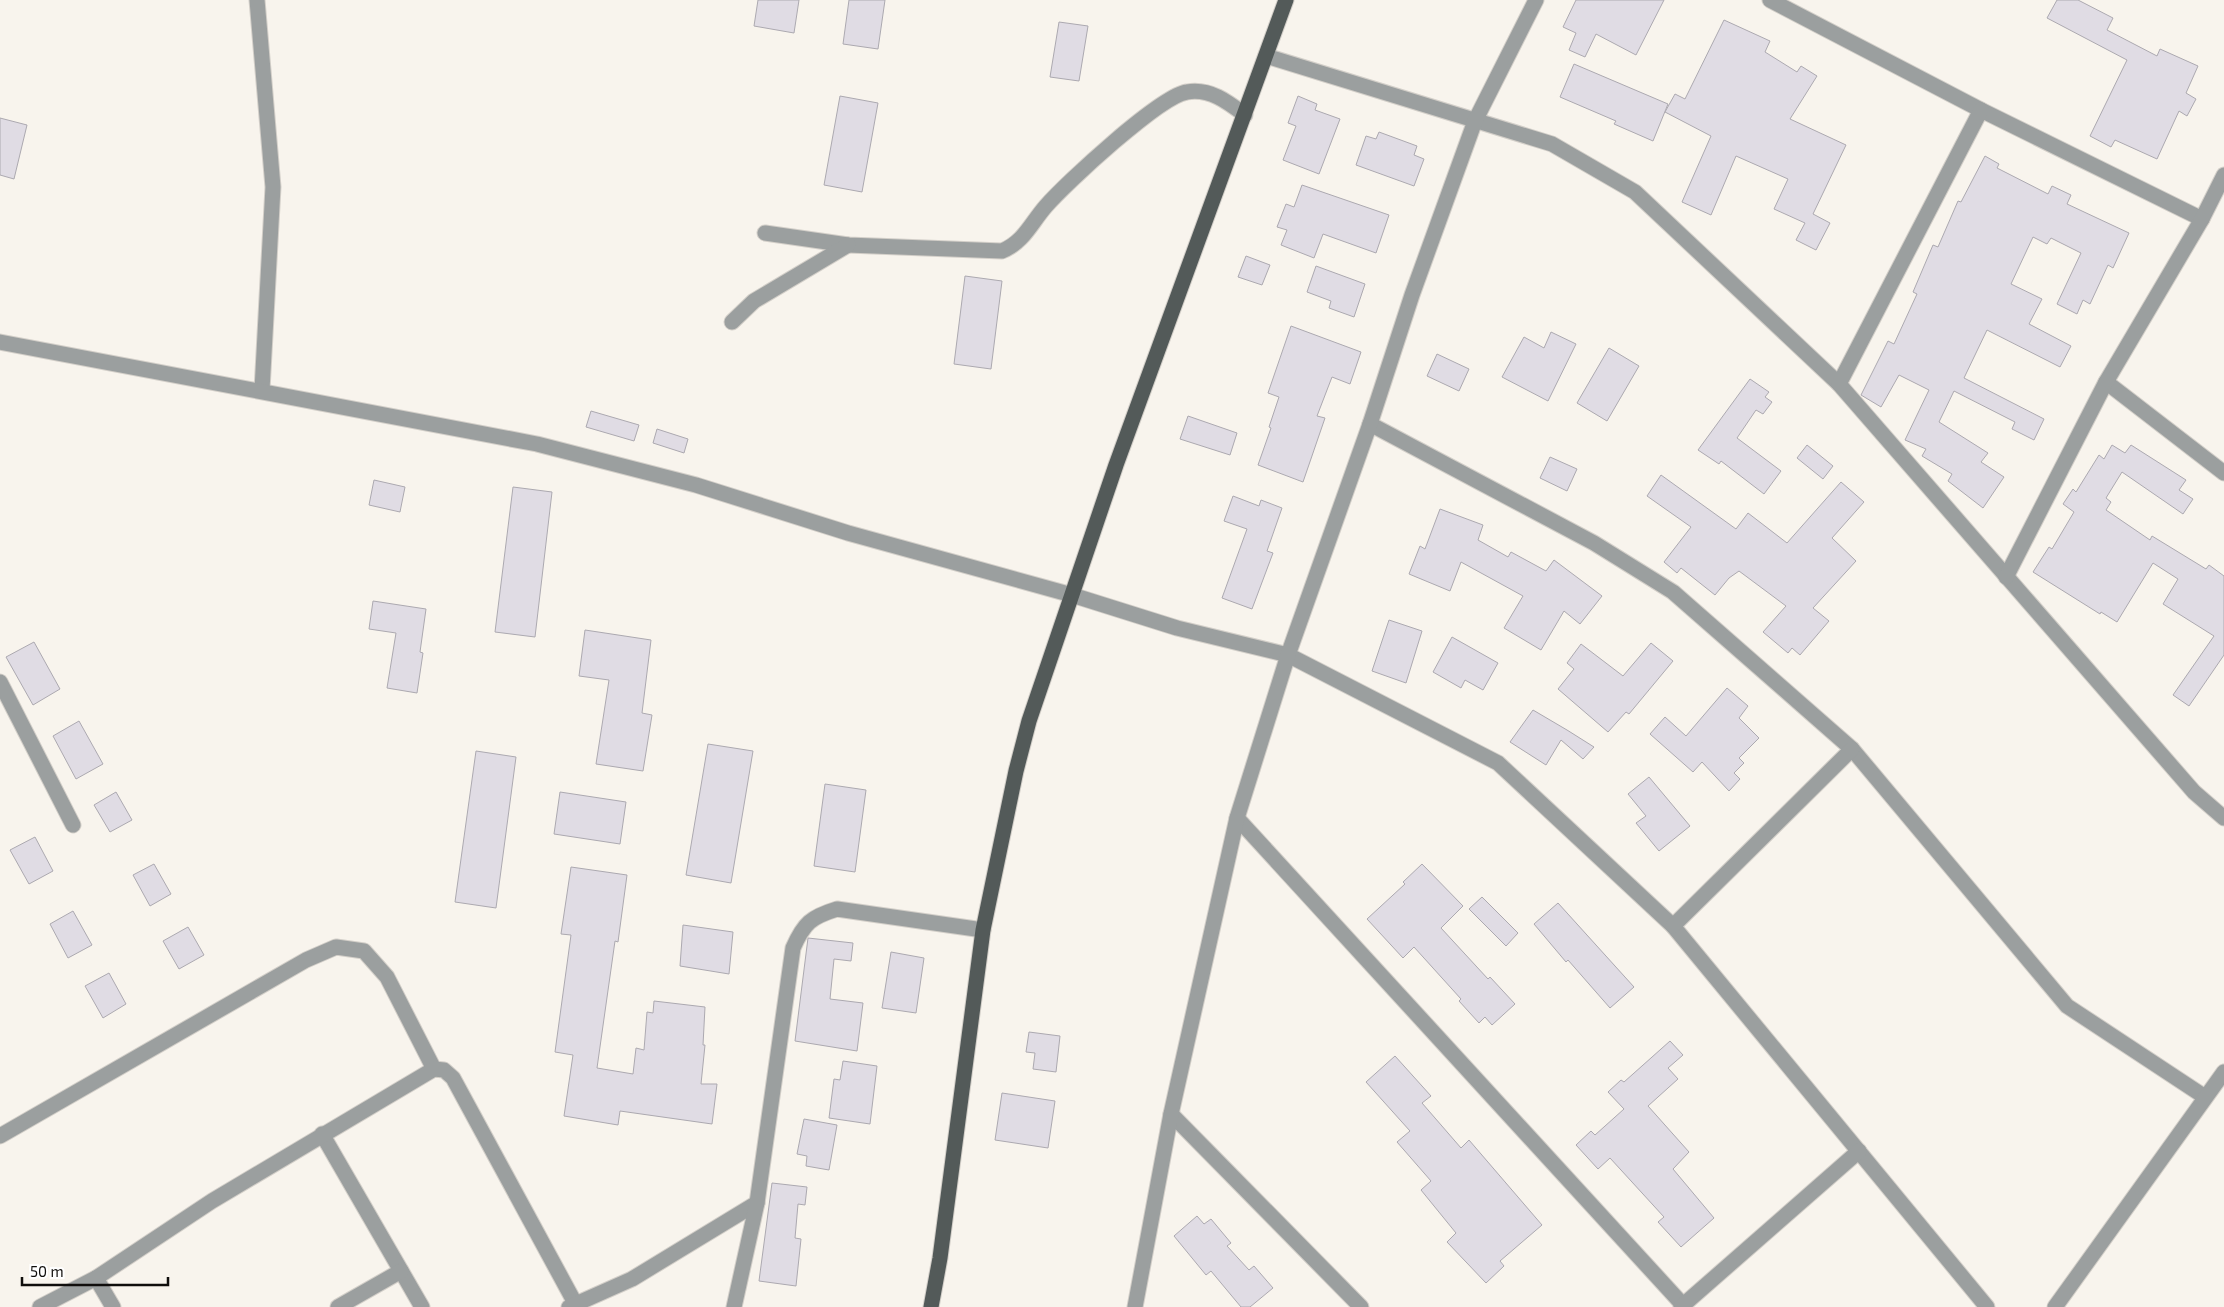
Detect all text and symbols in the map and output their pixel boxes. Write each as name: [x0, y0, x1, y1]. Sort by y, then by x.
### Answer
scale bar: [22, 1254, 169, 1286]
text: 50 m: [30, 1262, 64, 1280]

